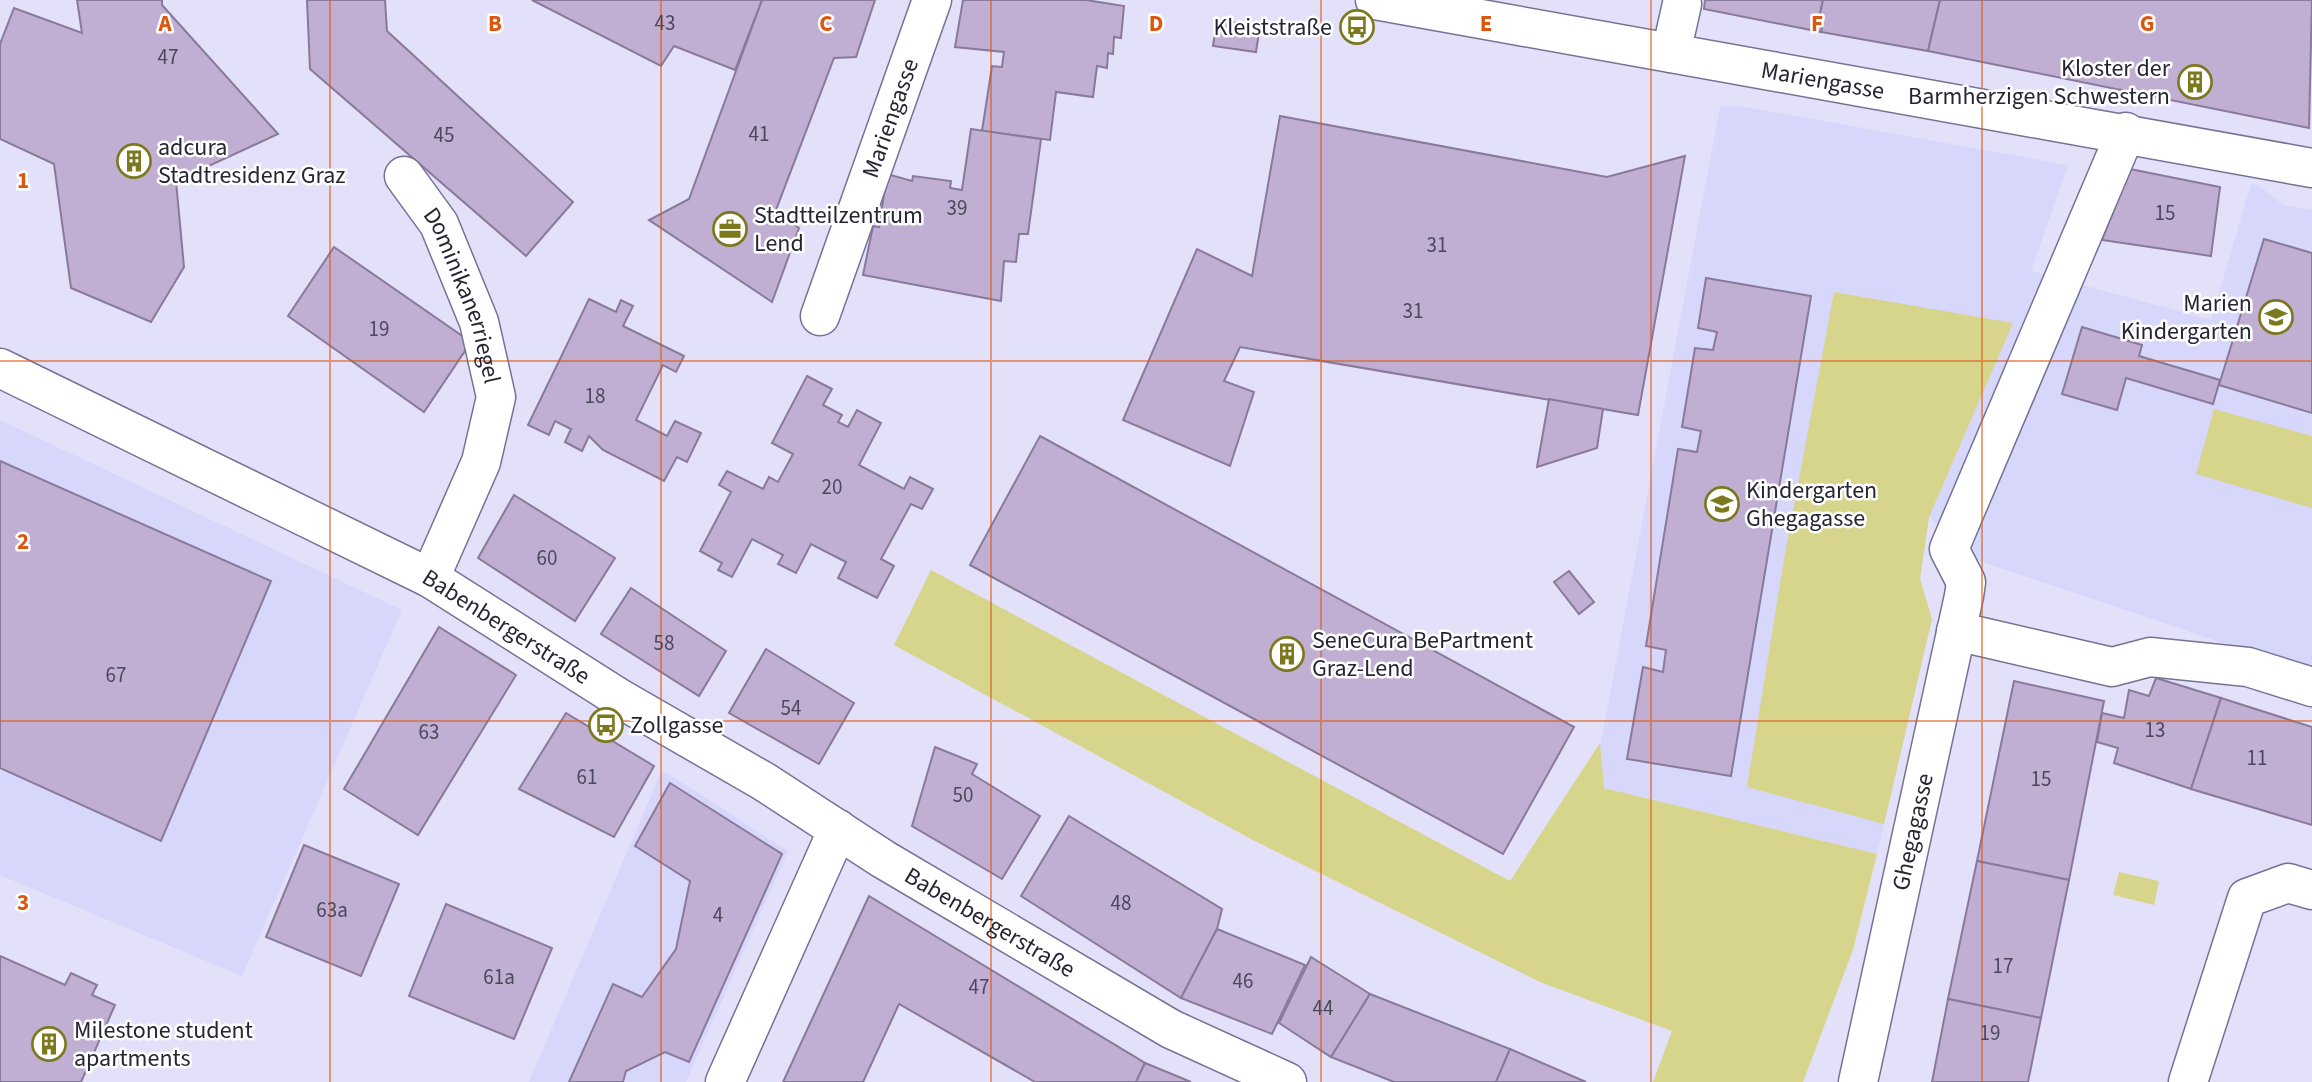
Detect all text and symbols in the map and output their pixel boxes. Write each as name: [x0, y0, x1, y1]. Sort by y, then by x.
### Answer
text: A: [157, 7, 172, 40]
text: B: [488, 7, 502, 40]
text: C: [819, 7, 833, 40]
text: D: [1149, 7, 1163, 40]
text: E: [1480, 7, 1492, 40]
text: F: [1811, 7, 1823, 40]
text: G: [2140, 7, 2154, 40]
house number: 43: [655, 8, 675, 38]
bus stop icon: Kleiststraße: [1338, 8, 1376, 46]
place label: Kleiststraße: [1213, 10, 1332, 45]
house number: 47: [158, 42, 178, 72]
place label: Kloster der Barmherzigen Schwestern: [1908, 51, 2171, 114]
street label: Mariengasse: [1758, 53, 1887, 109]
street label: Mariengasse: [853, 54, 928, 183]
building icon: Kloster der Barmherzigen Schwestern: [2176, 63, 2214, 101]
house number: 41: [749, 119, 769, 149]
house number: 45: [434, 120, 454, 150]
place label: adcura Stadtresidenz Graz: [158, 130, 346, 193]
building icon: adcura Stadtresidenz Graz: [115, 142, 153, 180]
text: 1: [17, 164, 29, 197]
house number: 39: [947, 193, 967, 223]
place label: Stadtteilzentrum Lend: [754, 198, 923, 261]
house number: 15: [2155, 198, 2175, 228]
street label: Dominikanerriegel: [414, 200, 509, 387]
office icon: Stadtteilzentrum Lend: [711, 210, 749, 248]
house number: 31: [1427, 230, 1447, 260]
place label: Marien Kindergarten: [2121, 286, 2252, 349]
house number: 31: [1403, 296, 1423, 326]
school or university icon: Marien Kindergarten: [2257, 298, 2295, 336]
house number: 19: [369, 314, 389, 344]
house number: 18: [585, 381, 605, 411]
house number: 20: [822, 472, 842, 502]
place label: Kindergarten Ghegagasse: [1746, 473, 1877, 536]
school or university icon: Kindergarten Ghegagasse: [1703, 485, 1741, 523]
text: 2: [17, 525, 29, 558]
house number: 60: [537, 543, 557, 573]
street label: Babenbergerstraße: [415, 560, 597, 693]
place label: SeneCura BePartment Graz-Lend: [1312, 623, 1533, 686]
house number: 58: [654, 628, 674, 658]
building icon: SeneCura BePartment Graz-Lend: [1268, 635, 1306, 673]
house number: 67: [106, 660, 126, 690]
house number: 54: [781, 693, 801, 723]
bus stop icon: Zollgasse: [587, 706, 625, 744]
place label: Zollgasse: [630, 708, 724, 743]
house number: 13: [2145, 715, 2165, 745]
house number: 63: [419, 717, 439, 747]
house number: 11: [2247, 743, 2267, 773]
house number: 61: [577, 762, 597, 792]
house number: 15: [2031, 764, 2051, 794]
street label: Ghegagasse: [1883, 770, 1943, 894]
house number: 50: [953, 780, 973, 810]
street label: Babenbergerstraße: [898, 858, 1082, 987]
text: 3: [17, 886, 29, 919]
house number: 48: [1111, 888, 1131, 918]
house number: 63a: [316, 895, 348, 925]
house number: 4: [713, 900, 723, 930]
house number: 17: [1993, 951, 2013, 981]
house number: 61a: [483, 962, 515, 992]
house number: 46: [1233, 966, 1253, 996]
house number: 47: [969, 972, 989, 1002]
house number: 44: [1313, 993, 1333, 1023]
place label: Milestone student apartments: [74, 1013, 253, 1076]
house number: 19: [1980, 1018, 2000, 1048]
building icon: Milestone student apartments: [30, 1025, 68, 1063]

